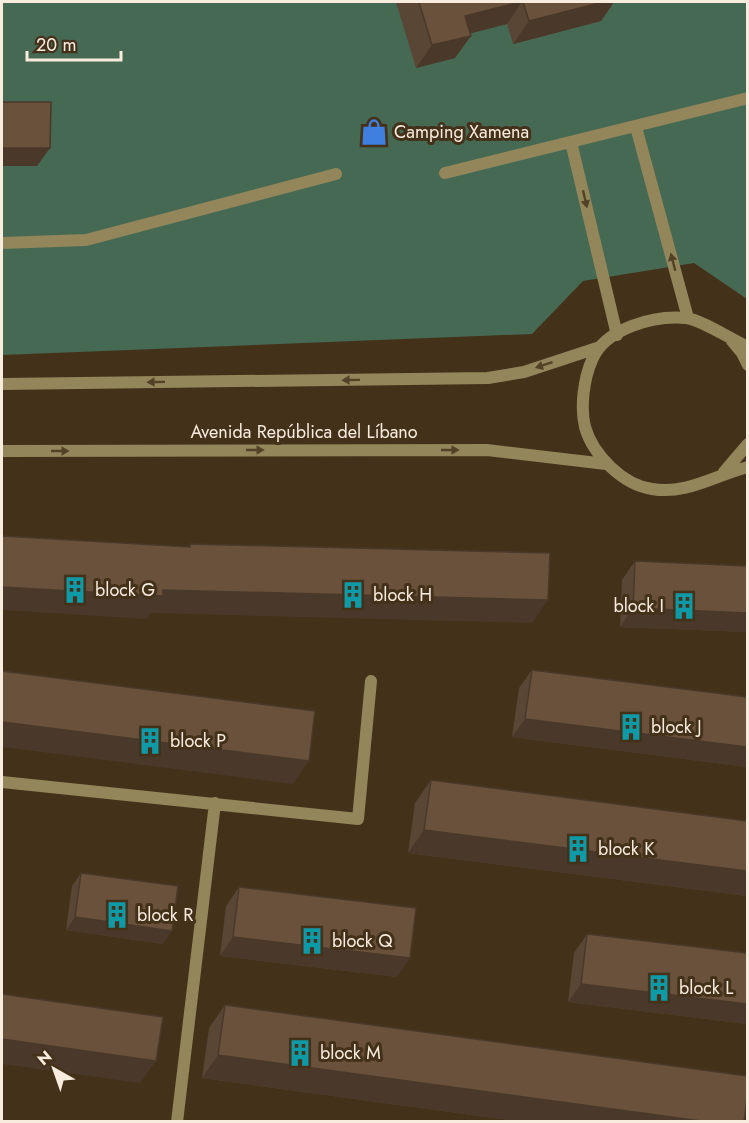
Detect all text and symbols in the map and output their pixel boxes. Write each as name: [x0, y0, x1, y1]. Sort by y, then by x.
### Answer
scale bar: [27, 24, 122, 62]
text: 20 m: [36, 32, 76, 58]
shop icon: Camping Xamena: [359, 117, 389, 147]
place label: Camping Xamena: [394, 119, 529, 145]
one-way arrow: [580, 189, 590, 208]
one-way arrow: [668, 253, 677, 271]
one-way arrow: [535, 361, 553, 370]
one-way arrow: [341, 375, 360, 384]
one-way arrow: [146, 377, 165, 387]
street label: Avenida República del Líbano: [190, 419, 418, 445]
one-way arrow: [245, 445, 264, 455]
one-way arrow: [440, 445, 459, 455]
one-way arrow: [50, 446, 69, 456]
building icon: block G: [60, 575, 90, 605]
place label: block G: [95, 577, 155, 603]
building icon: block H: [338, 580, 368, 610]
place label: block H: [373, 582, 432, 608]
building icon: block I: [669, 591, 699, 621]
place label: block I: [613, 593, 664, 619]
building icon: block J: [616, 712, 646, 742]
place label: block J: [651, 714, 701, 740]
building icon: block P: [135, 726, 165, 756]
place label: block P: [170, 728, 226, 754]
building icon: block K: [563, 834, 593, 864]
place label: block K: [598, 836, 655, 862]
building icon: block R: [102, 900, 132, 930]
place label: block R: [137, 902, 193, 928]
building icon: block Q: [297, 926, 327, 956]
place label: block Q: [332, 928, 393, 954]
building icon: block L: [644, 973, 674, 1003]
place label: block L: [679, 975, 733, 1001]
building icon: block M: [285, 1038, 315, 1068]
north arrow: [24, 1039, 84, 1099]
place label: block M: [320, 1040, 381, 1066]
text: N: [32, 1045, 57, 1071]

